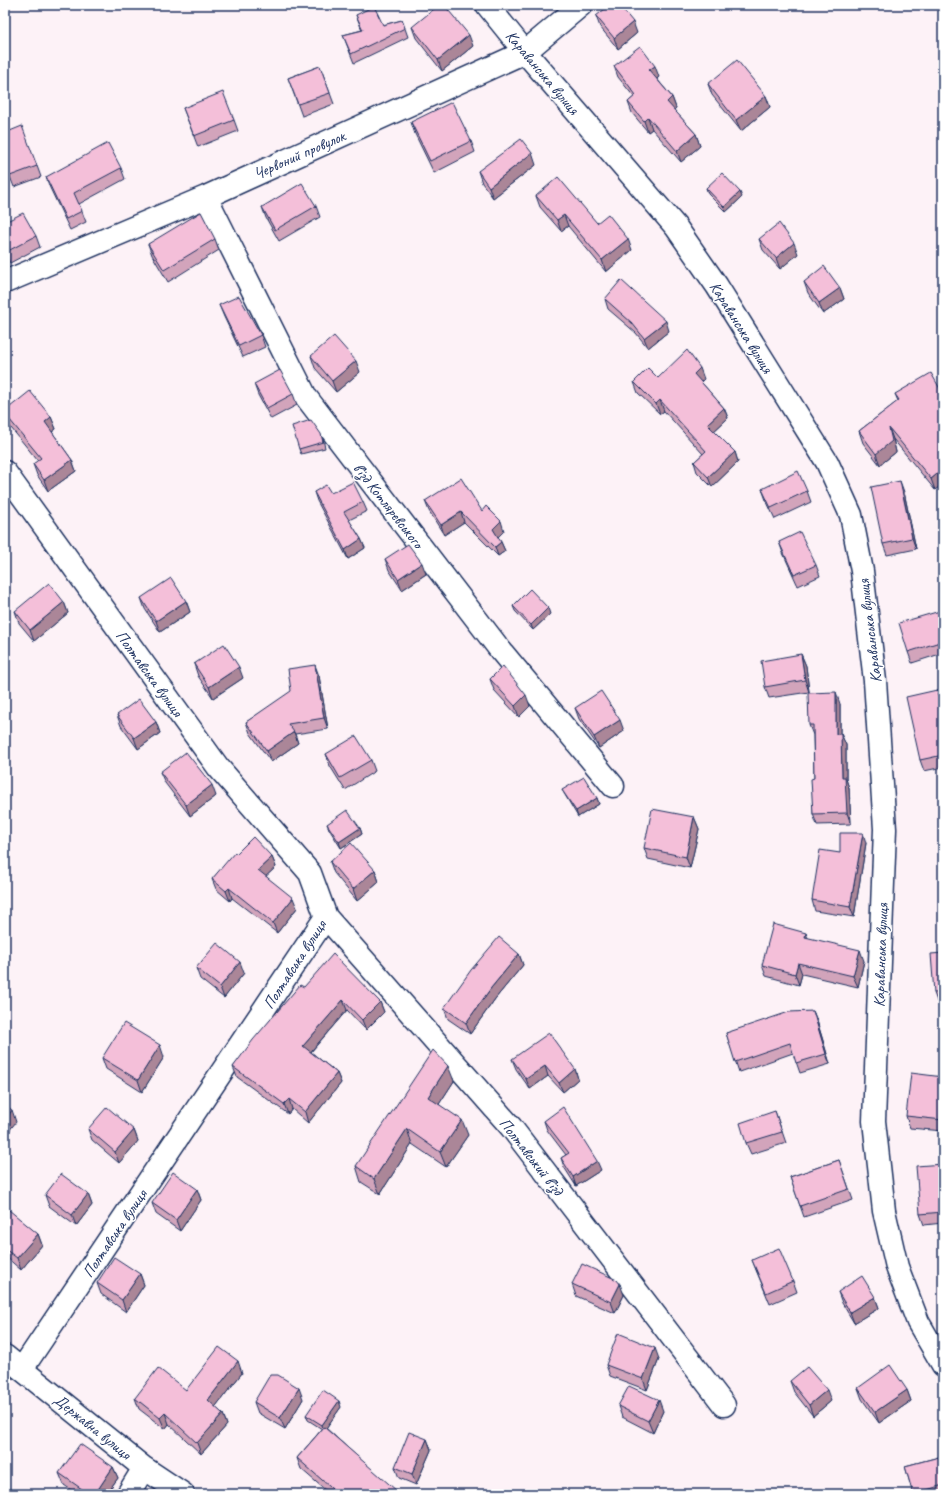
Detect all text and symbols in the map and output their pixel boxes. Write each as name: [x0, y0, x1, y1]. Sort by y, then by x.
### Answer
street label: Караванська вулиця: [501, 26, 584, 120]
street label: Червоний провулок: [251, 125, 349, 184]
street label: Караванська вулиця: [705, 278, 778, 378]
street label: в’їзд Котляревського: [349, 459, 429, 554]
street label: Караванська вулиця: [854, 577, 886, 684]
street label: Полтавська вулиця: [111, 626, 188, 722]
street label: Караванська вулиця: [869, 901, 893, 1007]
street label: Полтавська вулиця: [259, 915, 332, 1013]
street label: Полтавський в’їзд: [495, 1114, 569, 1201]
street label: Полтавська вулиця: [78, 1184, 152, 1281]
street label: Державна вулиця: [50, 1390, 136, 1465]

